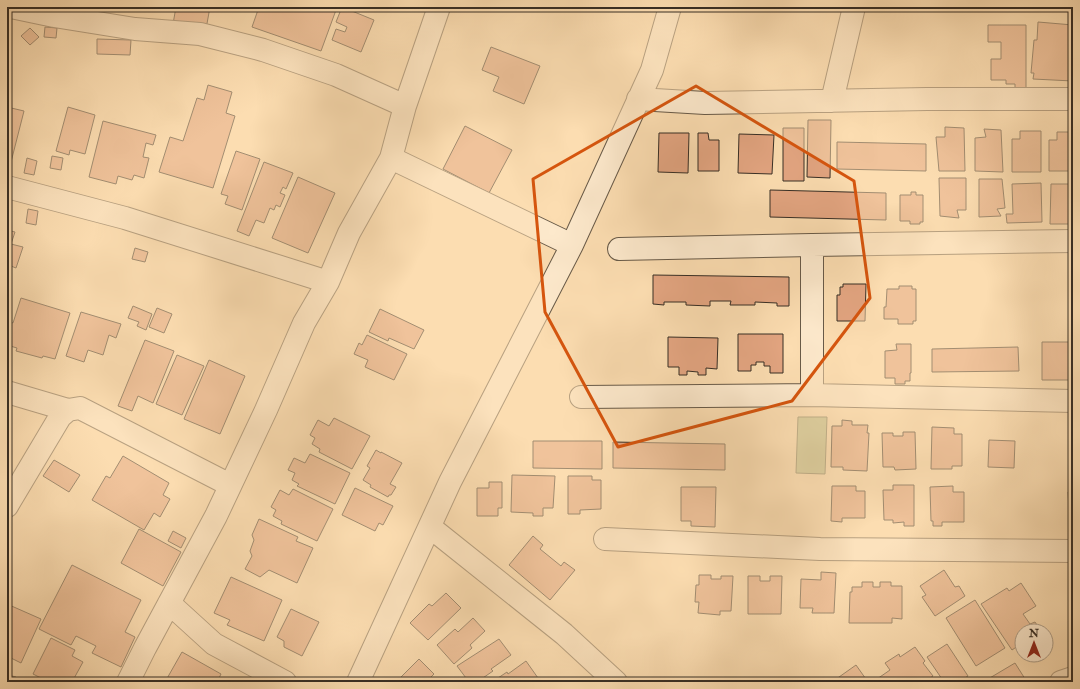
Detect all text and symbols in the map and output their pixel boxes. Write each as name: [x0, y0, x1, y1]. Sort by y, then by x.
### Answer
north arrow: [1014, 623, 1054, 663]
text: N: [1028, 627, 1040, 640]

